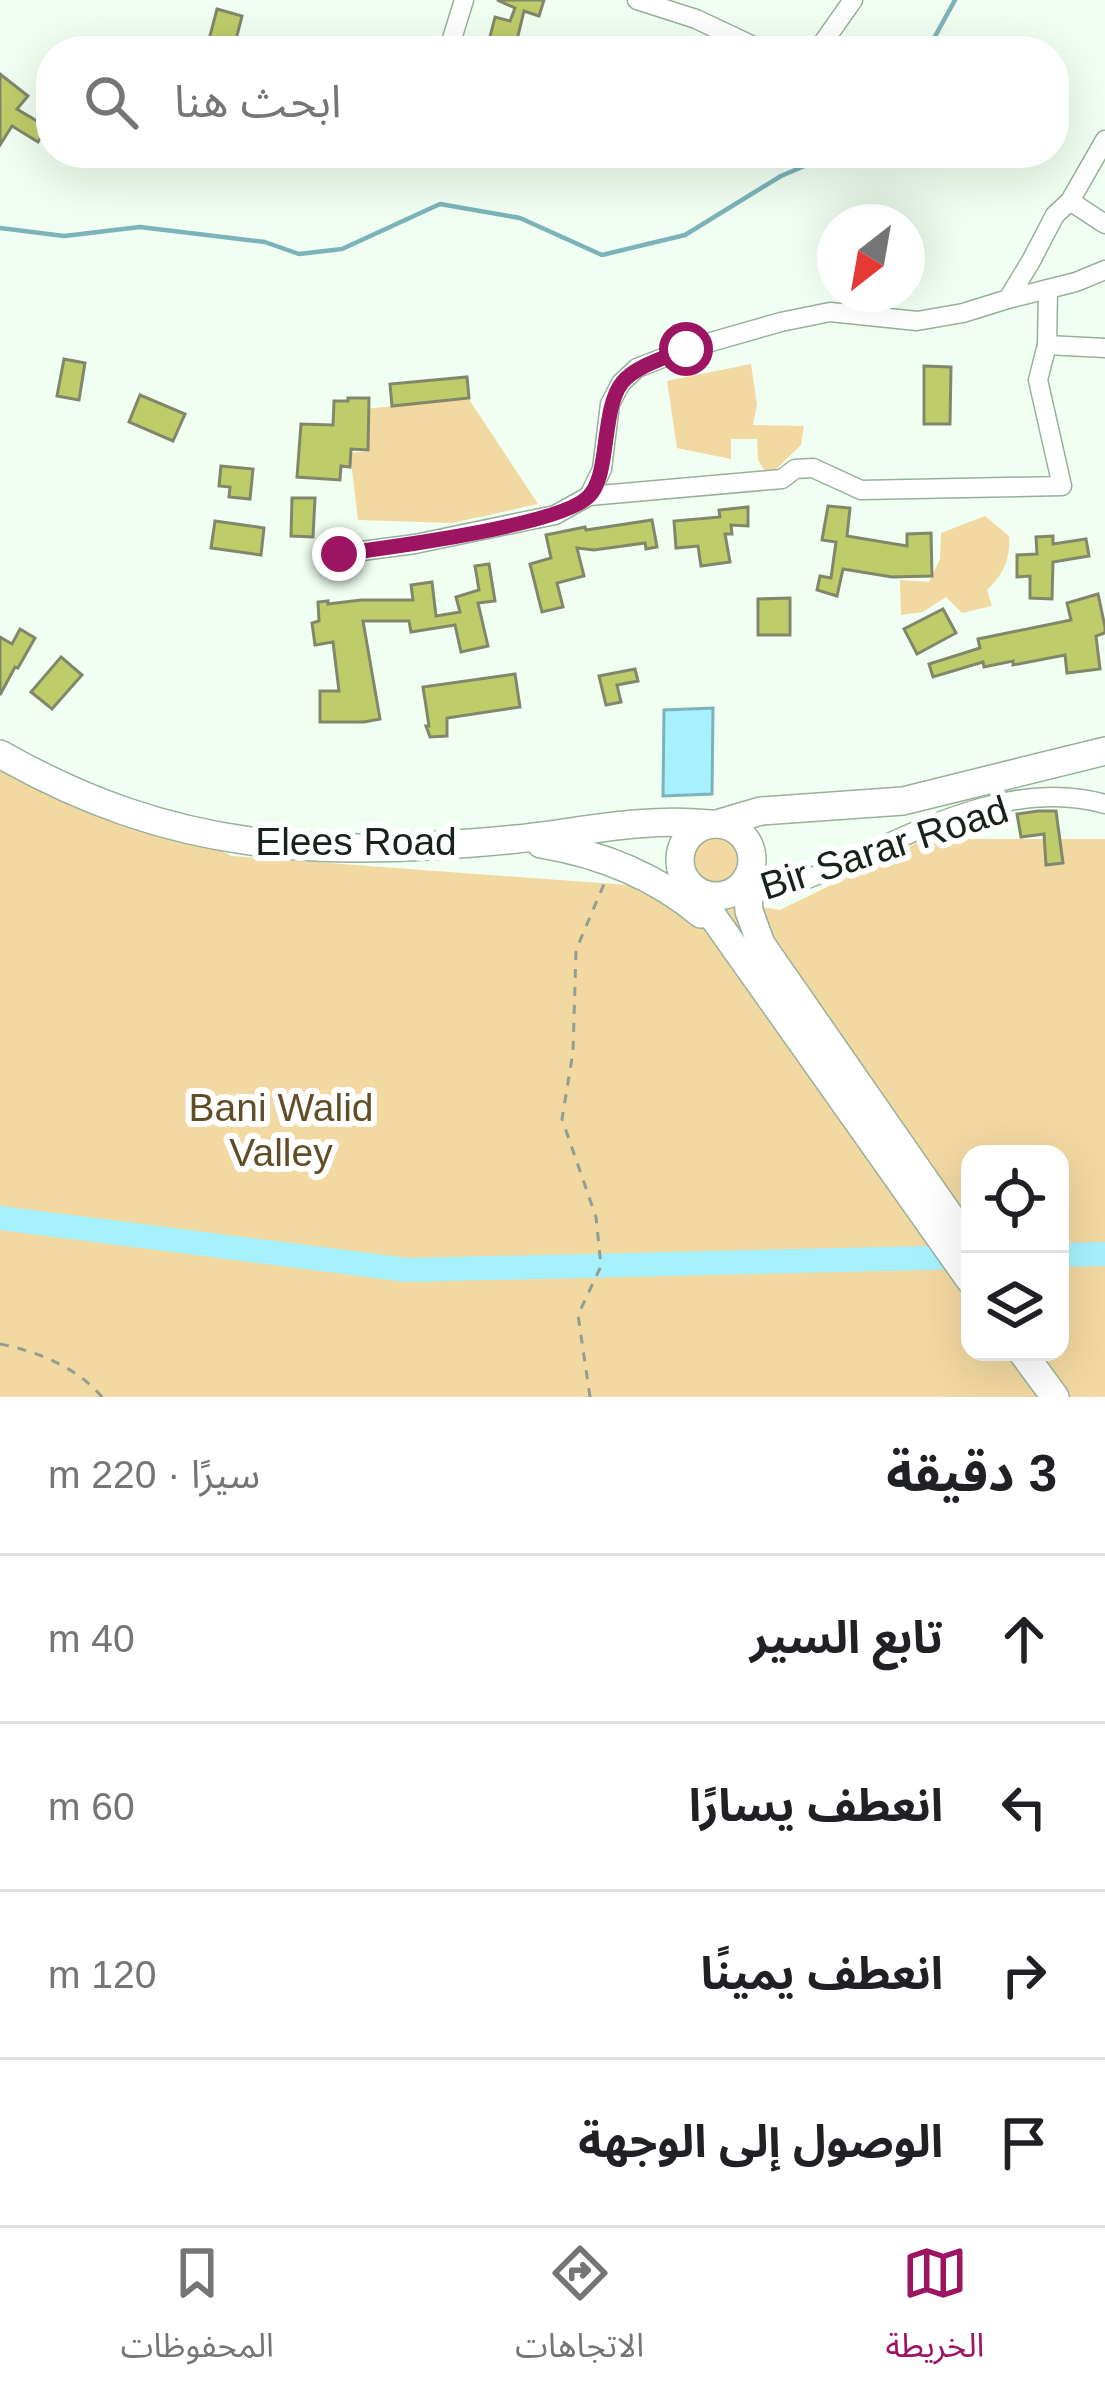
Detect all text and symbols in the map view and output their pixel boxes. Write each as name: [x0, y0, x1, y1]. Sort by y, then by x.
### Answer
search box: [36, 36, 1069, 168]
icon: search: [78, 69, 144, 135]
text: ابحث هنا: [174, 76, 342, 127]
north arrow: [817, 204, 925, 312]
route start: [659, 322, 713, 376]
route end: [312, 527, 366, 581]
street label: Bir Sarar Road: [755, 787, 1013, 908]
street label: Elees Road: [255, 820, 457, 863]
park label: Bani Walid Valley: [189, 1086, 373, 1174]
map controls: [961, 1145, 1069, 1361]
button: locate: [961, 1145, 1069, 1253]
button: layers: [961, 1253, 1069, 1361]
text: 3 دقيقة: [886, 1445, 1057, 1502]
text: سيرًا · 220 m: [48, 1453, 260, 1496]
icon: ahead: [991, 1606, 1057, 1672]
text: تابع السير: [750, 1612, 943, 1663]
text: 40 m: [48, 1617, 135, 1660]
icon: left: [991, 1774, 1057, 1840]
text: انعطف يسارًا: [689, 1780, 943, 1831]
text: 60 m: [48, 1785, 135, 1828]
icon: right: [991, 1942, 1057, 2008]
text: انعطف يمينًا: [700, 1948, 943, 1999]
text: 120 m: [48, 1953, 156, 1996]
icon: arrive: [991, 2110, 1057, 2176]
text: الوصول إلى الوجهة: [578, 2116, 943, 2167]
tab: المحفوظات: [121, 2240, 274, 2381]
tab: الاتجاهات: [515, 2240, 644, 2381]
tab: الخريطة: [885, 2240, 984, 2381]

